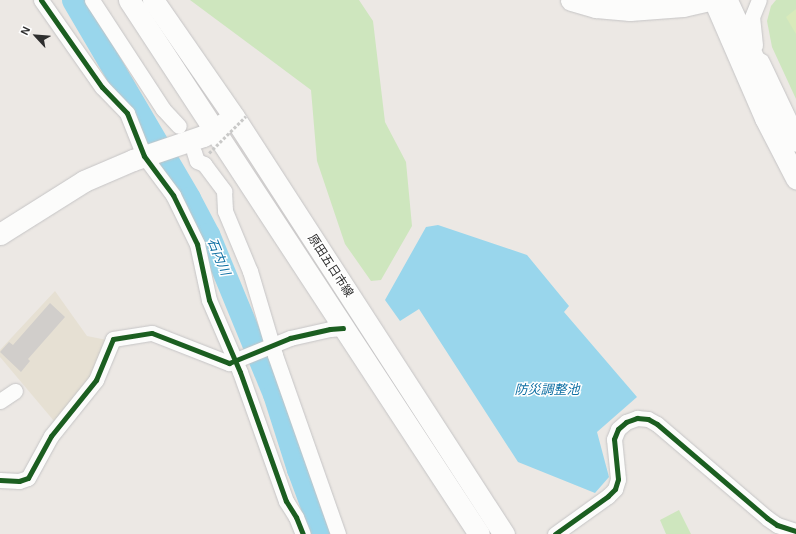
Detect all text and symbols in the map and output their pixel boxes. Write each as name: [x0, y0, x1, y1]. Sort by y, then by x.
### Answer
north arrow: [16, 16, 56, 56]
text: N: [18, 25, 32, 37]
street label: 原田五日市線: [304, 232, 356, 300]
water label: 石内川: [203, 236, 233, 278]
water label: 防災調整池: [515, 382, 579, 398]

